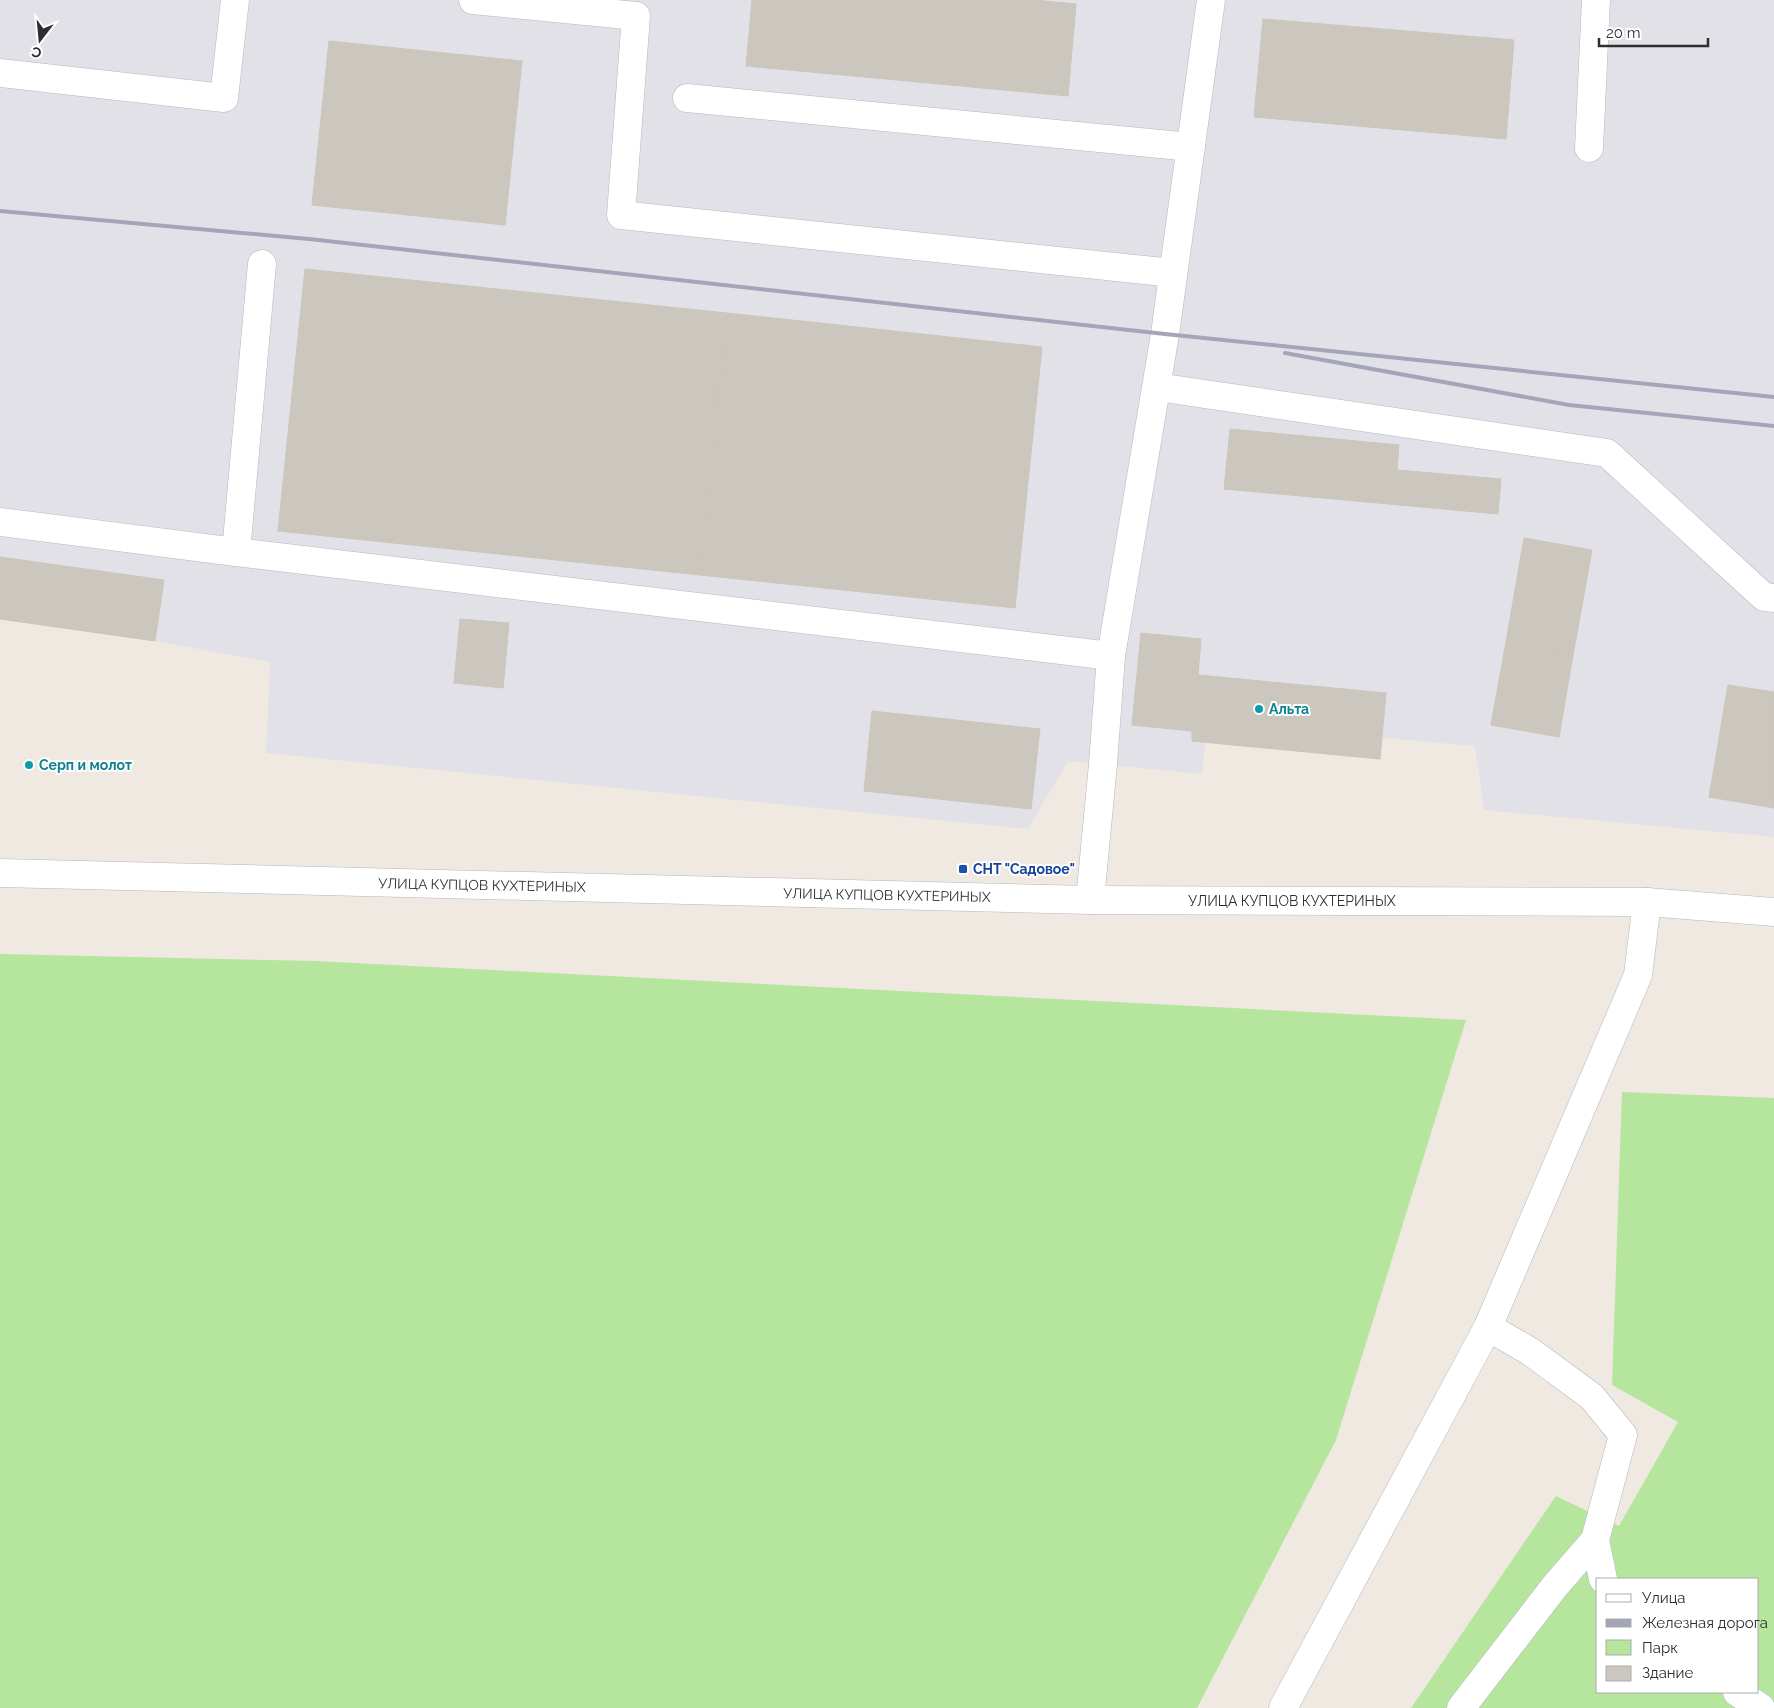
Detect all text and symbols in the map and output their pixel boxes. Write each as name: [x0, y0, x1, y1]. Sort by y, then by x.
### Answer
north arrow: [15, 15, 65, 65]
scale bar: [1599, 15, 1708, 47]
text: 20 m: [1606, 24, 1641, 42]
text: С: [29, 43, 43, 62]
place label: Альта: [1269, 701, 1309, 717]
marker: Альта: [1253, 703, 1265, 715]
place label: Серп и молот: [39, 757, 132, 773]
marker: Серп и молот: [23, 759, 35, 771]
place label: СНТ "Садовое": [973, 861, 1075, 877]
marker: СНТ "Садовое": [957, 863, 969, 875]
street label: УЛИЦА КУПЦОВ КУХТЕРИНЫХ: [378, 875, 586, 895]
street label: УЛИЦА КУПЦОВ КУХТЕРИНЫХ: [783, 885, 991, 905]
street label: УЛИЦА КУПЦОВ КУХТЕРИНЫХ: [1188, 893, 1396, 909]
legend: [1596, 1578, 1759, 1693]
text: Улица: [1642, 1589, 1686, 1607]
text: Железная дорога: [1642, 1614, 1768, 1632]
text: Парк: [1642, 1639, 1678, 1657]
text: Здание: [1642, 1664, 1694, 1682]

